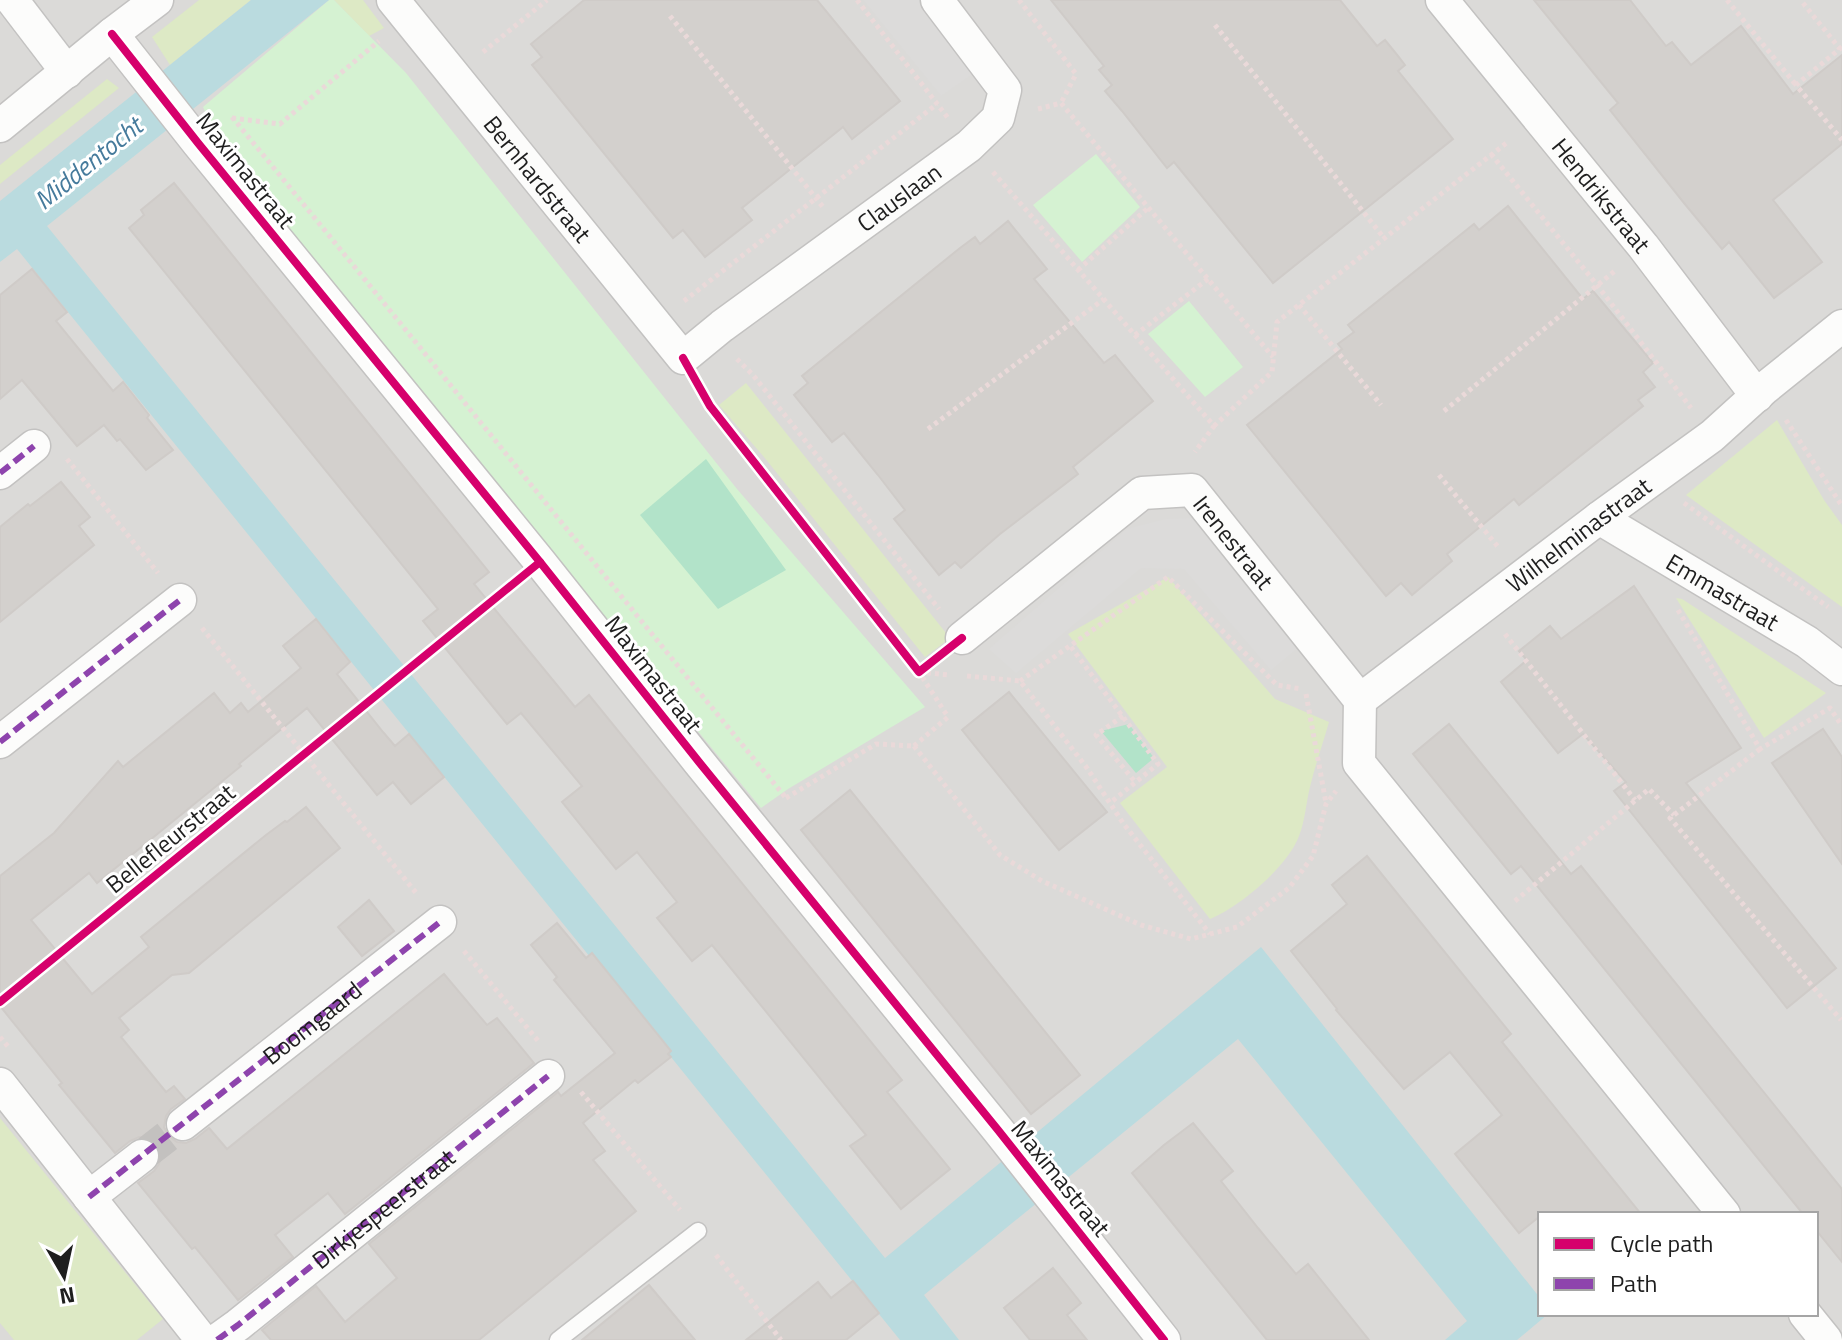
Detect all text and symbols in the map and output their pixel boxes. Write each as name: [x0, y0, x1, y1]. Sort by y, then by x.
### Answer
street label: Maximastraat: [188, 104, 305, 236]
water label: Middentocht: [25, 105, 153, 219]
street label: Bernhardstraat: [475, 107, 601, 250]
street label: Hendrikstraat: [1543, 130, 1660, 261]
street label: Clauslaan: [849, 154, 949, 240]
street label: Wilhelminastraat: [1498, 468, 1659, 601]
street label: Irenestraat: [1185, 487, 1283, 597]
street label: Emmastraat: [1659, 544, 1786, 640]
street label: Maximastraat: [596, 607, 712, 741]
street label: Bellefleurstraat: [98, 774, 243, 901]
street label: Boomgaard: [255, 972, 369, 1073]
street label: Maximastraat: [1003, 1112, 1120, 1244]
street label: Dirkjespeerstraat: [304, 1139, 463, 1277]
legend: [1538, 1212, 1818, 1316]
text: Cycle path: [1610, 1225, 1713, 1261]
north arrow: [24, 1236, 104, 1316]
text: Path: [1610, 1265, 1657, 1301]
text: N: [57, 1278, 77, 1314]

